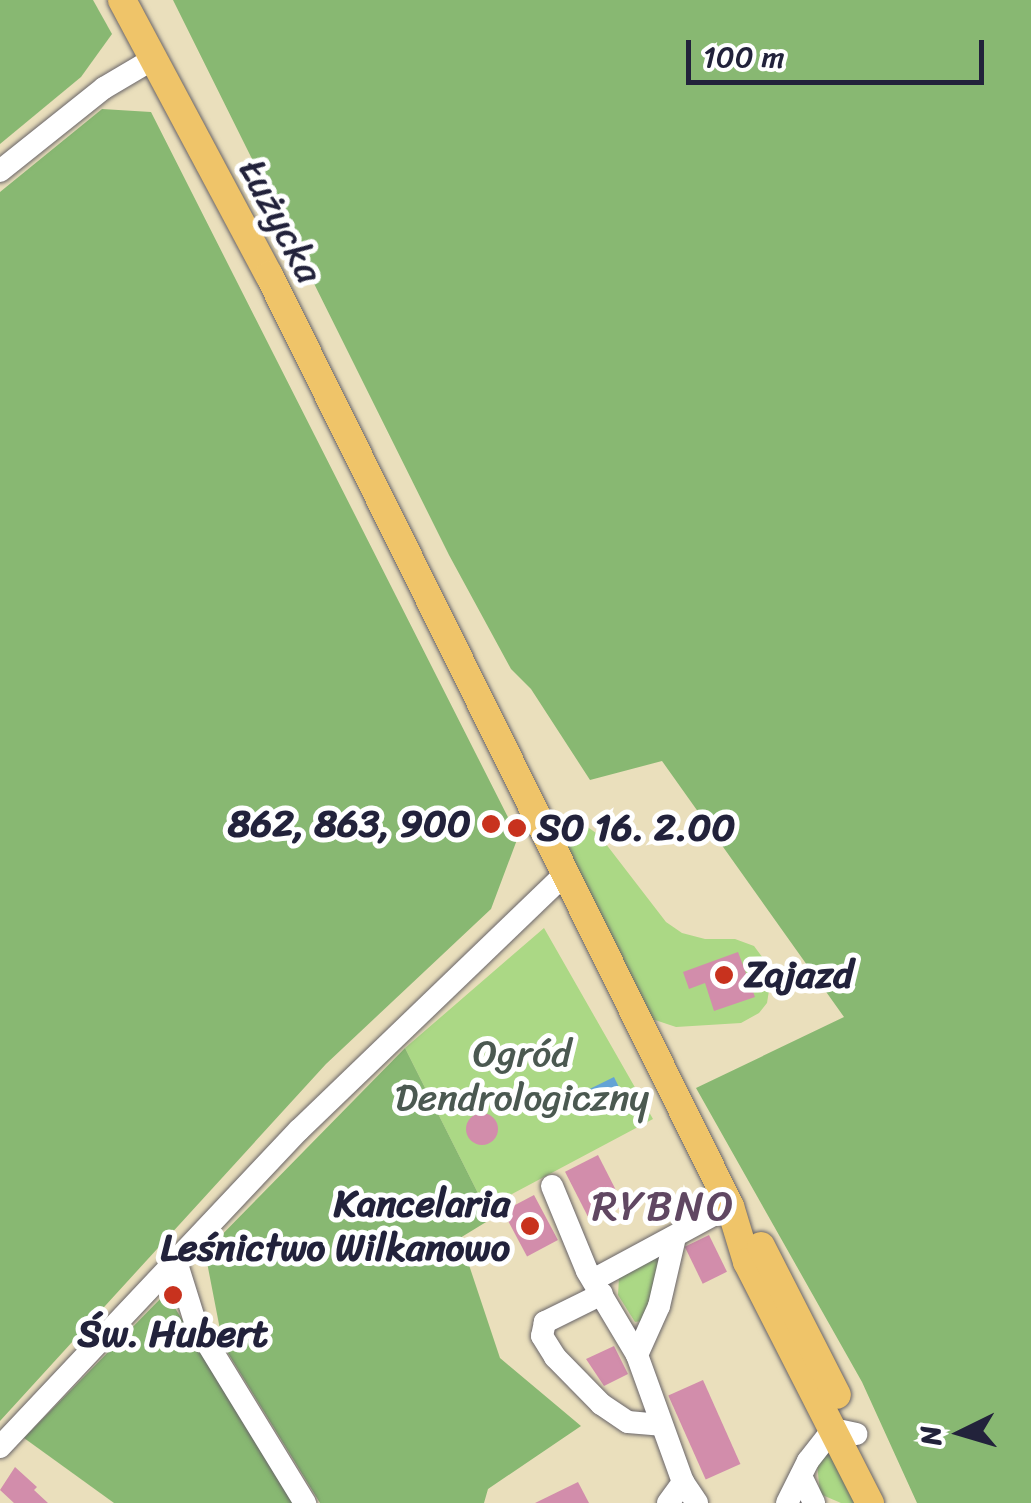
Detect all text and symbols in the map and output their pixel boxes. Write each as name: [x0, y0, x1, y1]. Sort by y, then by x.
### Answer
scale bar: [691, 20, 988, 82]
text: 100 m: [703, 30, 785, 84]
street label: Łużycka: [229, 151, 333, 291]
place label: 862, 863, 900: [228, 801, 471, 847]
place label: S0 16. 2.00: [537, 805, 735, 851]
marker: 862, 863, 900: [480, 813, 502, 835]
marker: S0 16. 2.00: [506, 817, 528, 839]
place label: Zajazd: [744, 952, 853, 998]
marker: Zajazd: [713, 964, 735, 986]
park label: Ogród Dendrologiczny: [395, 1031, 649, 1120]
place label: Kancelaria Leśnictwo Wilkanowo: [160, 1181, 510, 1270]
district label: RYBNO: [592, 1181, 736, 1231]
marker: Kancelaria Leśnictwo Wilkanowo: [519, 1215, 541, 1237]
marker: Św. Hubert: [162, 1284, 184, 1306]
place label: Św. Hubert: [78, 1311, 268, 1357]
north arrow: [911, 1383, 1011, 1483]
text: N: [905, 1424, 956, 1447]

